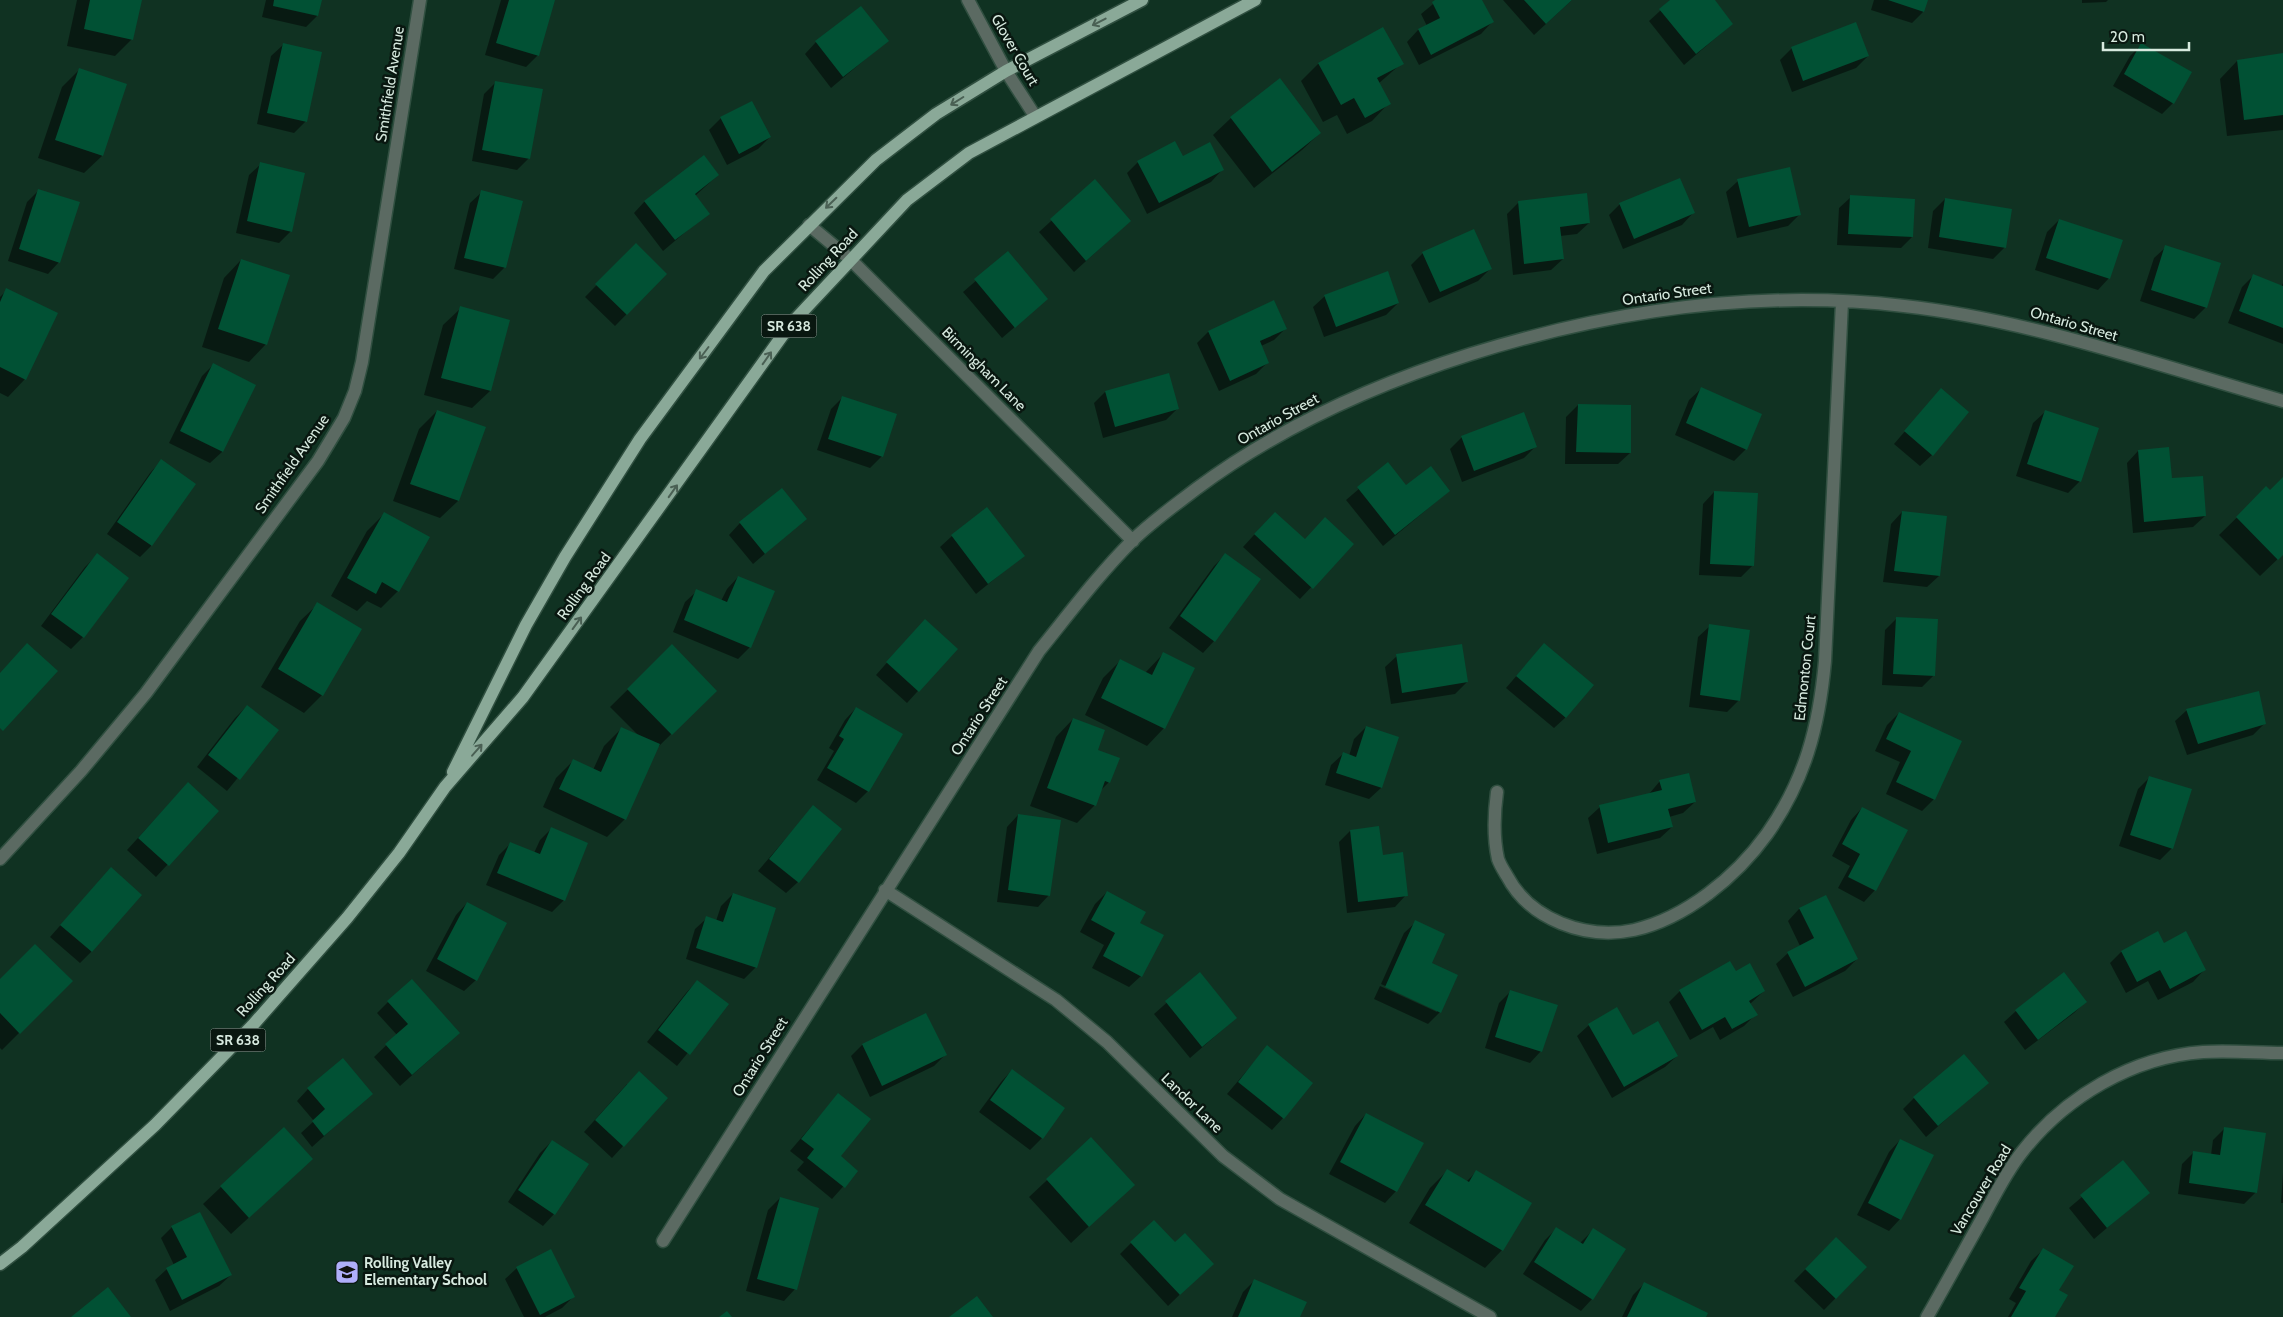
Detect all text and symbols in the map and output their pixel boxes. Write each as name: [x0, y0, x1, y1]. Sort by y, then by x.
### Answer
street label: Glover Court: [987, 11, 1043, 89]
one-way arrow: [1092, 18, 1107, 27]
scale bar: [2103, 20, 2189, 52]
street label: Smithfield Avenue: [372, 25, 408, 143]
text: 20 m: [2110, 28, 2145, 46]
one-way arrow: [950, 96, 964, 106]
one-way arrow: [825, 197, 837, 209]
street label: Rolling Road: [794, 225, 862, 295]
street label: Ontario Street: [1621, 279, 1713, 309]
street label: Ontario Street: [2028, 303, 2120, 345]
road number: SR 638: [762, 314, 816, 338]
street label: Birmingham Lane: [938, 323, 1030, 415]
one-way arrow: [698, 346, 709, 359]
one-way arrow: [761, 352, 772, 365]
street label: Ontario Street: [1234, 389, 1322, 449]
street label: Smithfield Avenue: [251, 411, 333, 517]
one-way arrow: [668, 484, 678, 498]
street label: Rolling Road: [553, 549, 615, 623]
street label: Edmonton Court: [1791, 614, 1819, 722]
one-way arrow: [572, 617, 583, 630]
street label: Ontario Street: [947, 673, 1011, 759]
one-way arrow: [471, 744, 483, 757]
street label: Rolling Road: [233, 950, 299, 1020]
street label: Ontario Street: [729, 1014, 791, 1100]
road number: SR 638: [210, 1028, 266, 1052]
street label: Landor Lane: [1157, 1069, 1227, 1137]
street label: Vancouver Road: [1947, 1141, 2015, 1239]
place label: Rolling Valley Elementary School: [364, 1254, 487, 1289]
school or university icon: Rolling Valley Elementary School: [334, 1259, 360, 1285]

